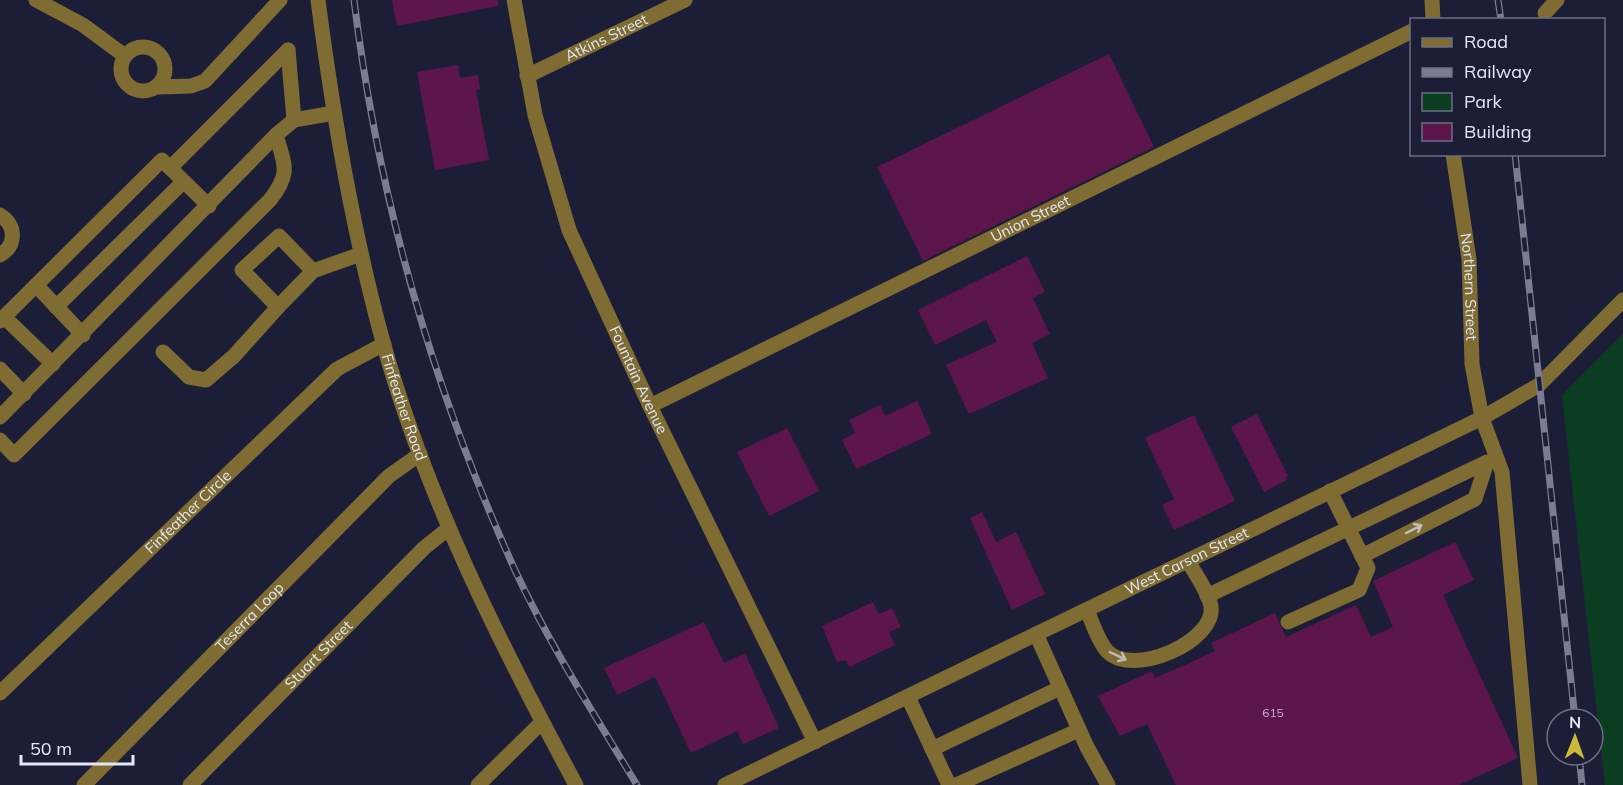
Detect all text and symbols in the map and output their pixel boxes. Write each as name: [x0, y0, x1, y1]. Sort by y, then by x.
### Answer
street label: Atkins Street: [562, 10, 650, 65]
legend: [1410, 18, 1605, 156]
text: Road: [1464, 30, 1508, 53]
text: Railway: [1464, 60, 1532, 83]
text: Park: [1464, 90, 1503, 113]
text: Building: [1464, 120, 1532, 143]
street label: Union Street: [987, 191, 1073, 246]
street label: Northern Street: [1456, 232, 1481, 341]
street label: Fountain Avenue: [605, 323, 672, 437]
street label: Finfeather Road: [378, 352, 431, 463]
street label: Finfeather Circle: [141, 466, 235, 558]
street label: West Carson Street: [1121, 523, 1251, 599]
one-way arrow: [1405, 523, 1423, 535]
street label: Teserra Loop: [211, 578, 288, 655]
street label: Stuart Street: [280, 616, 356, 693]
one-way arrow: [1108, 651, 1126, 663]
house number: 615: [1262, 705, 1284, 720]
north arrow: [1545, 707, 1605, 767]
text: N: [1569, 712, 1581, 732]
scale bar: [21, 728, 134, 766]
text: 50 m: [30, 737, 72, 760]

